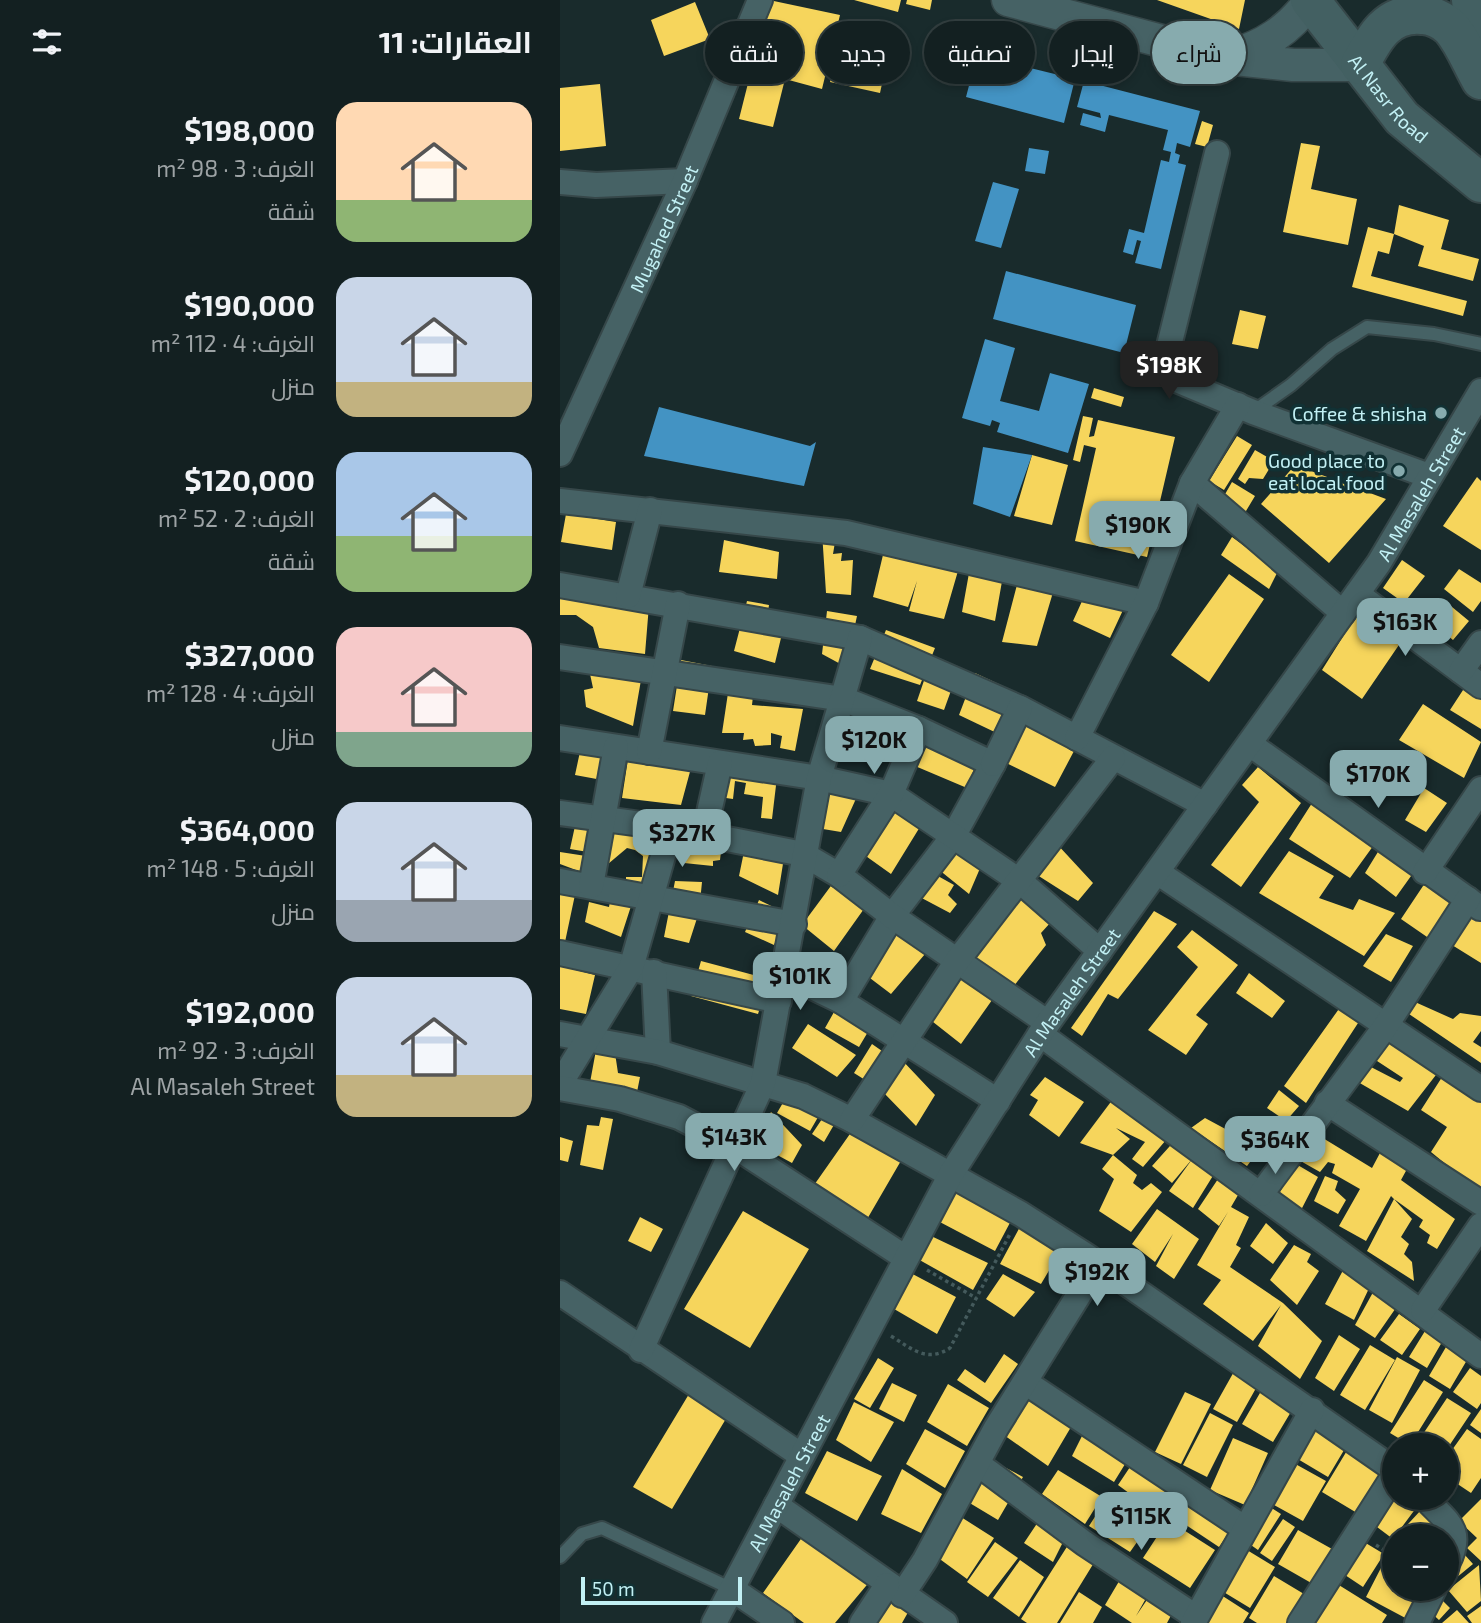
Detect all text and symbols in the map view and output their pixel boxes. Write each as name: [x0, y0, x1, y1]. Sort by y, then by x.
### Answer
chip: شقة: [705, 21, 803, 84]
chip: جديد: [817, 21, 910, 84]
chip: تصفية: [924, 21, 1035, 84]
chip: إيجار: [1049, 21, 1138, 84]
chip: شراء: [1152, 21, 1246, 84]
icon: filters: [28, 23, 66, 61]
text: العقارات: 11: [379, 23, 532, 59]
street label: Al Nasr Road: [1345, 49, 1434, 147]
text: $198,000: [184, 111, 315, 147]
icon: home: [392, 130, 476, 214]
text: الغرف: 3 · 98 m²: [156, 154, 315, 182]
street label: Mugahed Street: [624, 161, 702, 296]
text: شقة: [268, 197, 315, 225]
text: $190,000: [184, 286, 315, 322]
icon: home: [392, 305, 476, 389]
text: الغرف: 4 · 112 m²: [151, 329, 315, 357]
pin: $198K: [1120, 342, 1218, 401]
text: $198K: [1136, 350, 1202, 378]
text: منزل: [271, 372, 315, 400]
place label: Coffee & shisha: [1292, 402, 1427, 425]
marker: Coffee & shisha: [1433, 405, 1449, 421]
street label: Al Masaleh Street: [1372, 422, 1469, 565]
place label: Good place to eat local food: [1268, 449, 1385, 494]
text: $120,000: [184, 461, 315, 497]
marker: Good place to eat local food: [1391, 463, 1407, 479]
icon: home: [392, 480, 476, 564]
pin: $190K: [1089, 502, 1187, 561]
text: الغرف: 2 · 52 m²: [158, 504, 315, 532]
text: $190K: [1105, 510, 1171, 538]
text: شقة: [268, 547, 315, 575]
pin: $163K: [1356, 598, 1454, 658]
text: $163K: [1373, 607, 1437, 635]
text: $327,000: [185, 636, 315, 672]
icon: home: [392, 655, 476, 739]
text: الغرف: 4 · 128 m²: [146, 679, 315, 707]
pin: $120K: [825, 716, 923, 776]
text: منزل: [271, 722, 315, 750]
text: $120K: [841, 725, 907, 753]
pin: $170K: [1329, 750, 1427, 810]
text: $170K: [1346, 759, 1410, 787]
pin: $327K: [633, 810, 731, 869]
text: $364,000: [180, 811, 315, 847]
text: $327K: [649, 818, 715, 846]
icon: home: [392, 830, 476, 914]
text: الغرف: 5 · 148 m²: [147, 854, 315, 882]
text: منزل: [271, 897, 315, 925]
street label: Al Masaleh Street: [1018, 923, 1124, 1060]
pin: $101K: [751, 953, 849, 1012]
text: $101K: [769, 961, 831, 989]
text: $192,000: [185, 993, 315, 1029]
icon: home: [392, 1005, 476, 1089]
text: الغرف: 3 · 92 m²: [157, 1036, 315, 1064]
text: Al Masaleh Street: [131, 1072, 315, 1100]
pin: $143K: [685, 1114, 783, 1173]
pin: $364K: [1226, 1116, 1324, 1176]
text: $143K: [701, 1122, 767, 1150]
text: $364K: [1240, 1125, 1310, 1153]
pin: $192K: [1048, 1248, 1146, 1308]
text: $192K: [1065, 1257, 1129, 1285]
street label: Al Masaleh Street: [742, 1410, 834, 1555]
map controls: [1382, 1433, 1459, 1601]
button: +: [1382, 1433, 1459, 1510]
pin: $115K: [1092, 1492, 1190, 1552]
text: $115K: [1111, 1501, 1171, 1529]
button: −: [1382, 1524, 1459, 1601]
scale bar: [581, 1574, 742, 1606]
text: 50 m: [592, 1577, 635, 1600]

